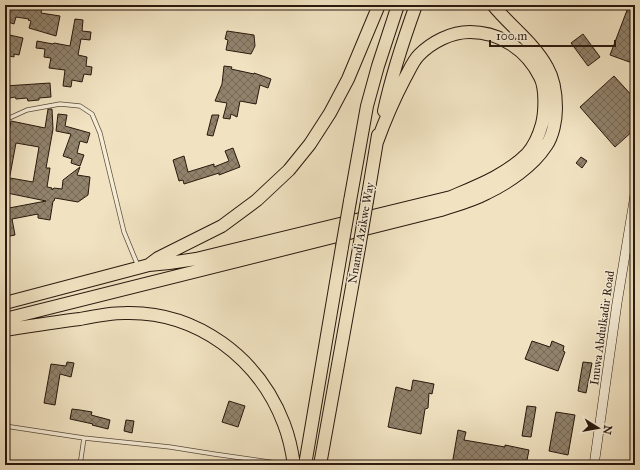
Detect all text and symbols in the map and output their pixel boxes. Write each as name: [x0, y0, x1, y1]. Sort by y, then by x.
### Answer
scale bar: [490, 22, 615, 48]
text: 100 m: [496, 29, 527, 43]
street label: Nnamdi Azikwe Way: [345, 181, 377, 285]
street label: Inuwa Abdulkadir Road: [587, 270, 617, 386]
north arrow: [578, 408, 618, 448]
text: N: [600, 424, 615, 436]

